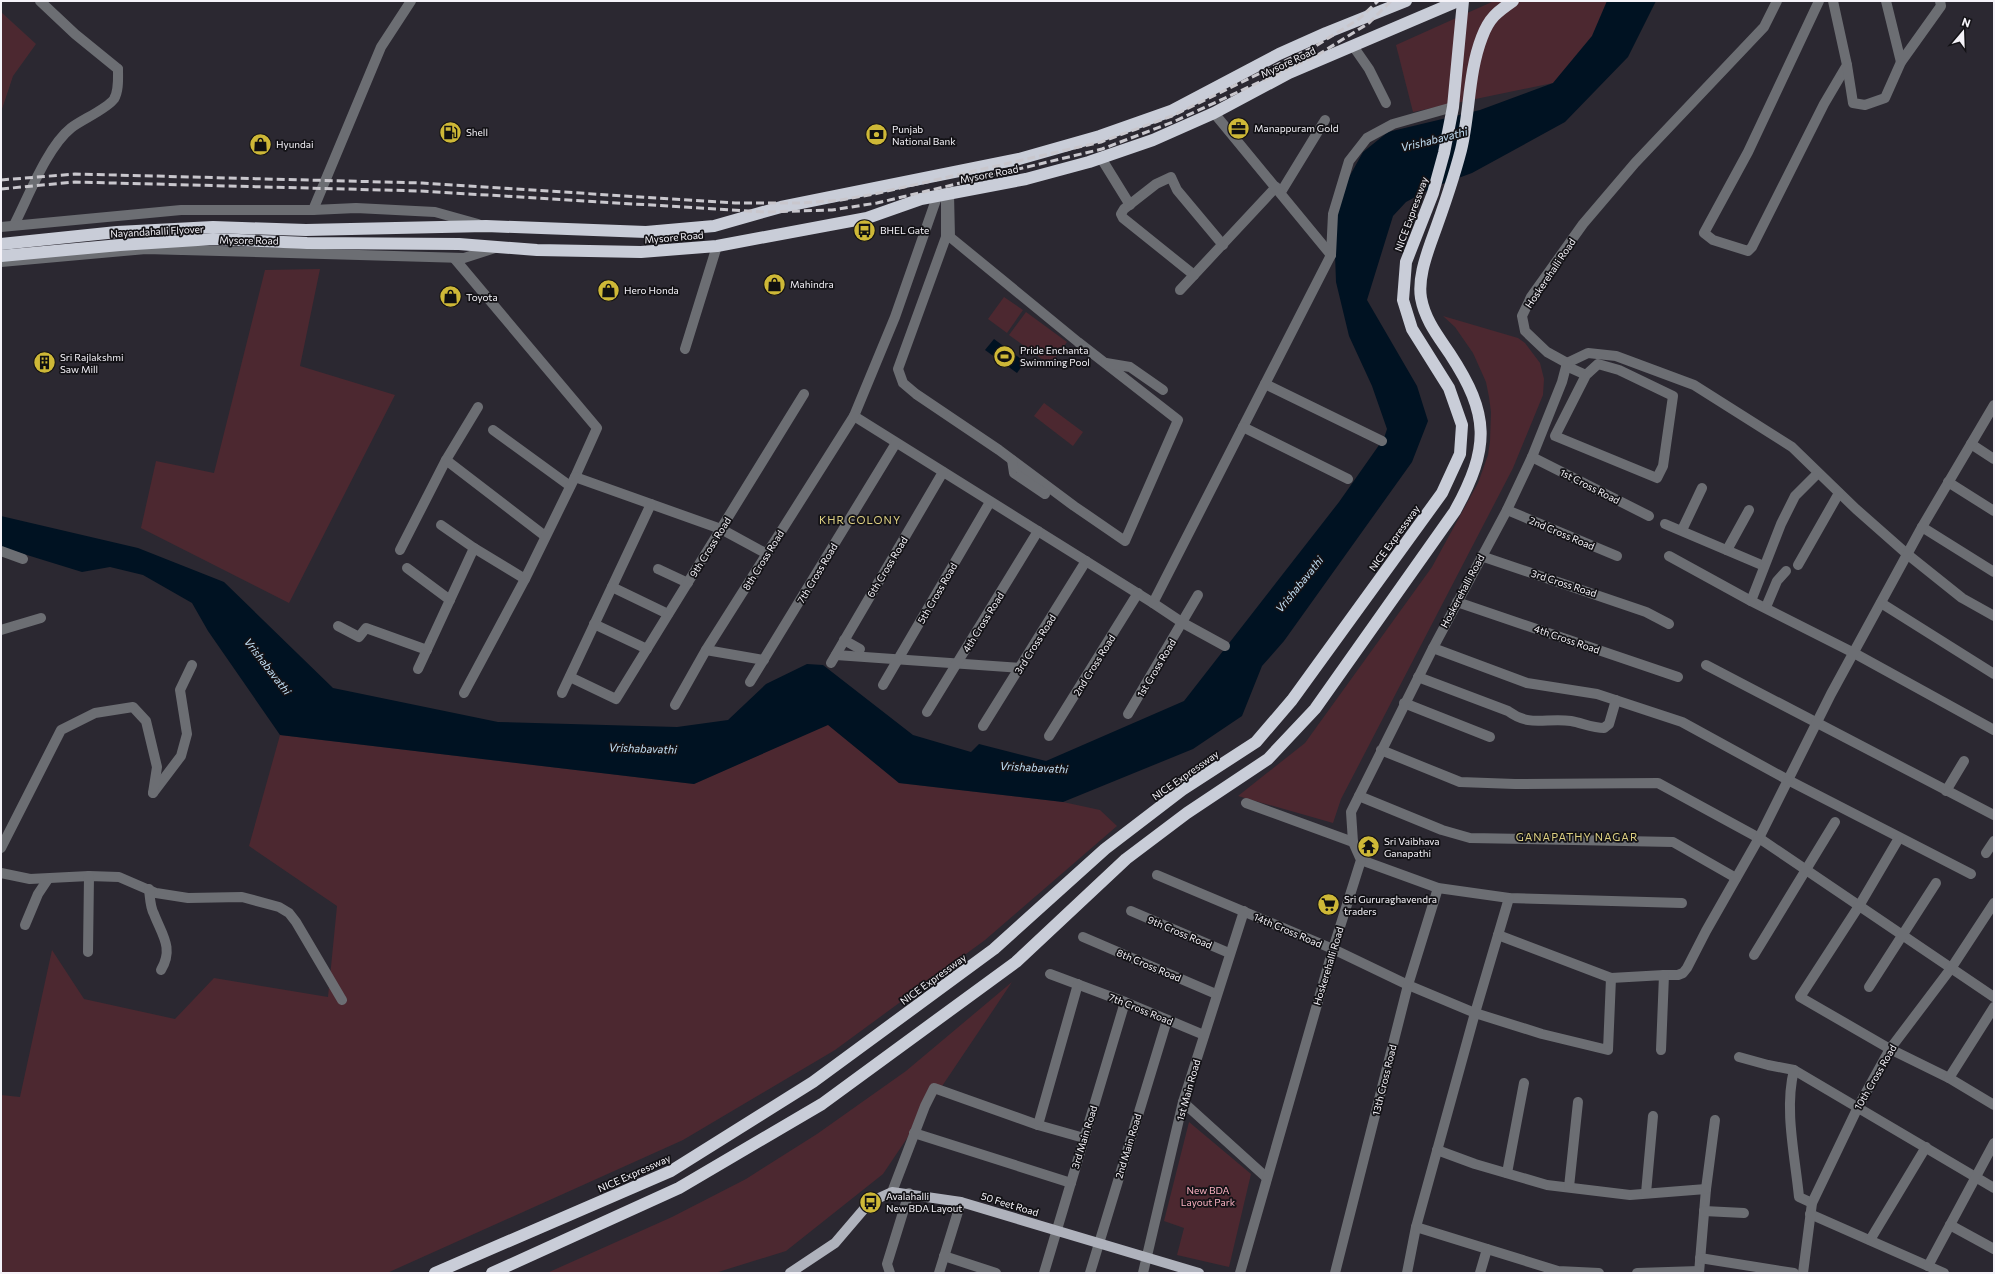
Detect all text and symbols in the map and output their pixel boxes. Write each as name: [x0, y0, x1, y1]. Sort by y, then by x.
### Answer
north arrow: [1943, 12, 1983, 52]
text: N: [1960, 15, 1972, 30]
street label: Mysore Road: [1259, 44, 1318, 80]
office icon: Manappuram Gold: [1225, 115, 1251, 141]
fuel station icon: Shell: [437, 119, 463, 145]
bank icon: Punjab National Bank: [864, 122, 890, 148]
place label: Manappuram Gold: [1254, 122, 1339, 134]
place label: Punjab National Bank: [892, 123, 956, 147]
water label: Vrishabavathi: [1399, 124, 1470, 154]
place label: Shell: [466, 126, 488, 138]
shop icon: Hyundai: [248, 131, 274, 157]
place label: Hyundai: [276, 138, 314, 150]
street label: Mysore Road: [959, 162, 1019, 186]
street label: NICE Expressway: [1392, 175, 1430, 253]
bus stop icon: BHEL Gate: [852, 217, 878, 243]
street label: Nayandahalli Flyover: [110, 223, 204, 239]
place label: BHEL Gate: [880, 224, 929, 236]
street label: Mysore Road: [644, 228, 704, 246]
street label: Mysore Road: [219, 233, 279, 247]
street label: Hoskerehalli Road: [1522, 236, 1578, 310]
shop icon: Mahindra: [761, 271, 787, 297]
shop icon: Hero Honda: [595, 277, 621, 303]
place label: Mahindra: [790, 278, 834, 290]
shop icon: Toyota: [437, 284, 463, 310]
place label: Hero Honda: [624, 284, 679, 296]
place label: Toyota: [466, 291, 498, 303]
sports icon: Pride Enchanta Swimming Pool: [992, 343, 1018, 369]
place label: Pride Enchanta Swimming Pool: [1020, 344, 1090, 368]
building icon: Sri Rajlakshmi Saw Mill: [31, 350, 57, 376]
place label: Sri Rajlakshmi Saw Mill: [60, 351, 124, 375]
street label: 1st Cross Road: [1558, 466, 1622, 506]
street label: NICE Expressway: [1366, 503, 1422, 573]
district label: KHR COLONY: [819, 513, 901, 526]
street label: 9th Cross Road: [687, 514, 733, 579]
street label: 2nd Cross Road: [1527, 514, 1597, 552]
street label: 8th Cross Road: [740, 527, 786, 592]
street label: 6th Cross Road: [864, 534, 910, 600]
street label: 7th Cross Road: [794, 541, 840, 605]
water label: Vrishabavathi: [1272, 552, 1326, 615]
street label: Hoskerehalli Road: [1438, 552, 1486, 630]
street label: 5th Cross Road: [915, 560, 959, 626]
street label: 3rd Cross Road: [1530, 567, 1598, 599]
street label: 4th Cross Road: [960, 590, 1006, 654]
street label: 3rd Cross Road: [1012, 612, 1058, 676]
street label: 4th Cross Road: [1533, 622, 1602, 656]
street label: 2nd Cross Road: [1070, 632, 1118, 698]
water label: Vrishabavathi: [242, 635, 295, 698]
street label: 1st Cross Road: [1134, 637, 1178, 699]
water label: Vrishabavathi: [609, 740, 678, 756]
street label: NICE Expressway: [1149, 748, 1221, 802]
water label: Vrishabavathi: [1000, 759, 1070, 775]
district label: GANAPATHY NAGAR: [1516, 830, 1638, 843]
temple icon: Sri Vaibhava Ganapathi: [1356, 834, 1382, 860]
place label: Sri Vaibhava Ganapathi: [1384, 835, 1440, 859]
supermarket icon: Sri Gururaghavendra traders: [1316, 892, 1342, 918]
place label: Sri Gururaghavendra traders: [1344, 893, 1437, 917]
street label: 14th Cross Road: [1252, 910, 1324, 950]
street label: 9th Cross Road: [1146, 913, 1214, 951]
street label: Hoskerehalli Road: [1310, 925, 1346, 1007]
street label: 8th Cross Road: [1115, 946, 1183, 984]
street label: NICE Expressway: [898, 951, 968, 1007]
street label: 7th Cross Road: [1107, 991, 1175, 1027]
street label: 10th Cross Road: [1851, 1042, 1899, 1112]
street label: 13th Cross Road: [1369, 1043, 1399, 1117]
street label: 1st Main Road: [1174, 1058, 1203, 1122]
street label: 3rd Main Road: [1069, 1104, 1099, 1170]
street label: 2nd Main Road: [1112, 1112, 1144, 1180]
street label: NICE Expressway: [596, 1152, 672, 1194]
park label: New BDA Layout Park: [1181, 1184, 1236, 1208]
bus stop icon: Avalahalli New BDA Layout: [857, 1189, 883, 1215]
place label: Avalahalli New BDA Layout: [886, 1190, 962, 1214]
street label: 50 Feet Road: [980, 1190, 1040, 1219]

